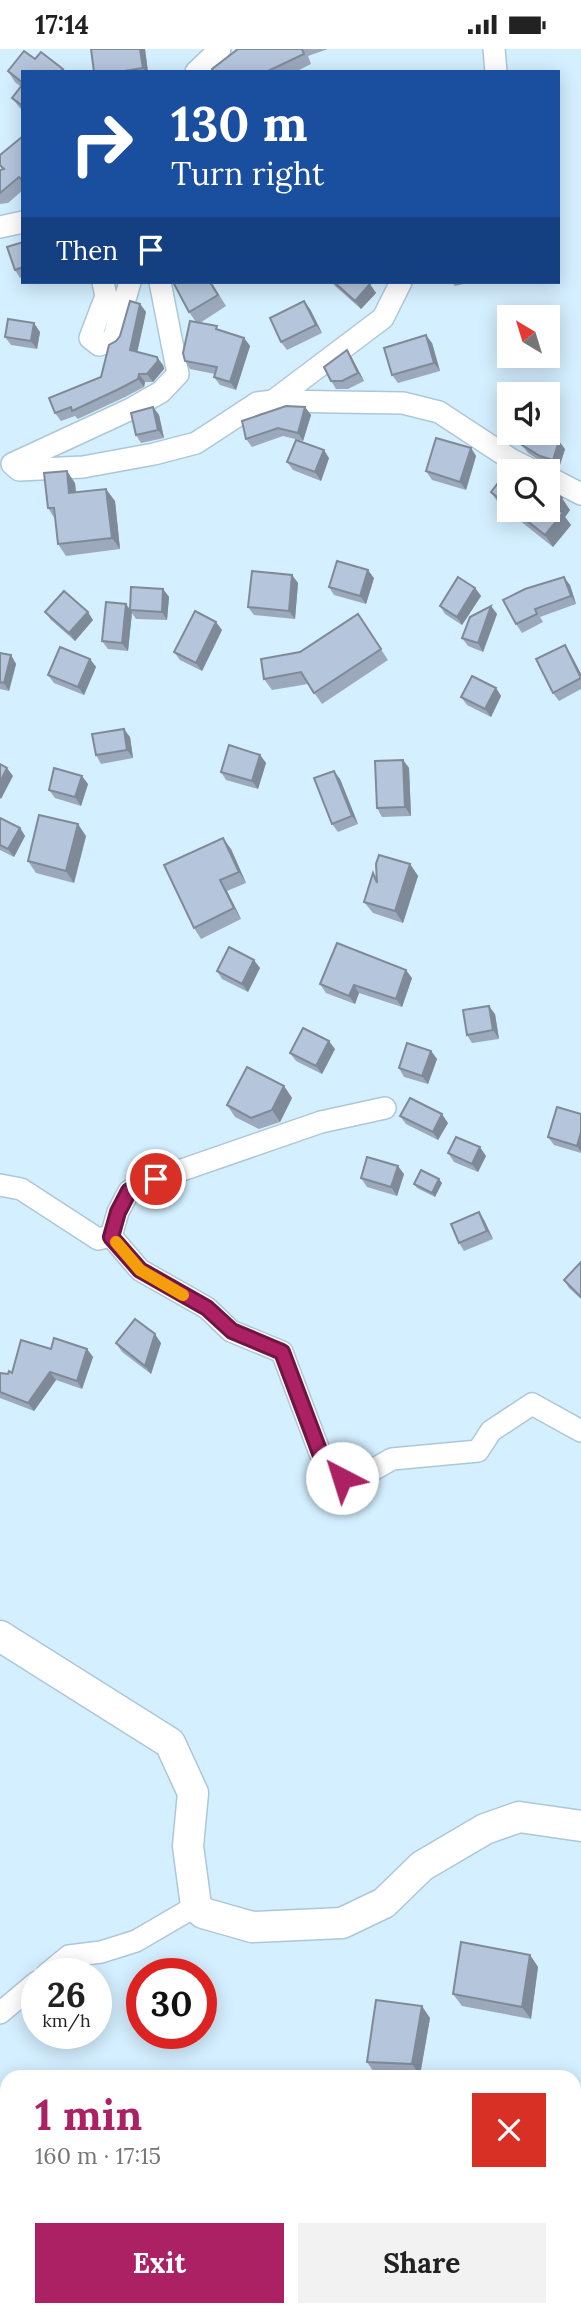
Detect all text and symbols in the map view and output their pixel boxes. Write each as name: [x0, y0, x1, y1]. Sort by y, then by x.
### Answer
text: 17:14: [35, 8, 89, 41]
text: 130 m: [171, 92, 307, 154]
icon: right: [56, 98, 147, 189]
text: Turn right: [171, 153, 324, 194]
icon: arrive: [132, 231, 170, 269]
text: Then: [56, 234, 118, 267]
north arrow: [497, 305, 560, 367]
map controls: [497, 305, 560, 522]
button: sound: [497, 382, 560, 445]
button: search: [497, 459, 560, 522]
pin: [126, 1149, 186, 1209]
icon: arrive: [137, 1160, 175, 1198]
position arrow: [305, 1441, 379, 1515]
speed limit sign: 30: [126, 1958, 217, 2049]
text: 26: [47, 1972, 86, 2017]
text: km/h: [42, 2009, 91, 2032]
text: 1 min: [35, 2088, 142, 2142]
button: close: [472, 2093, 546, 2167]
text: 160 m · 17:15: [35, 2141, 161, 2170]
button: Exit: [35, 2223, 284, 2303]
button: Share: [298, 2223, 546, 2303]

